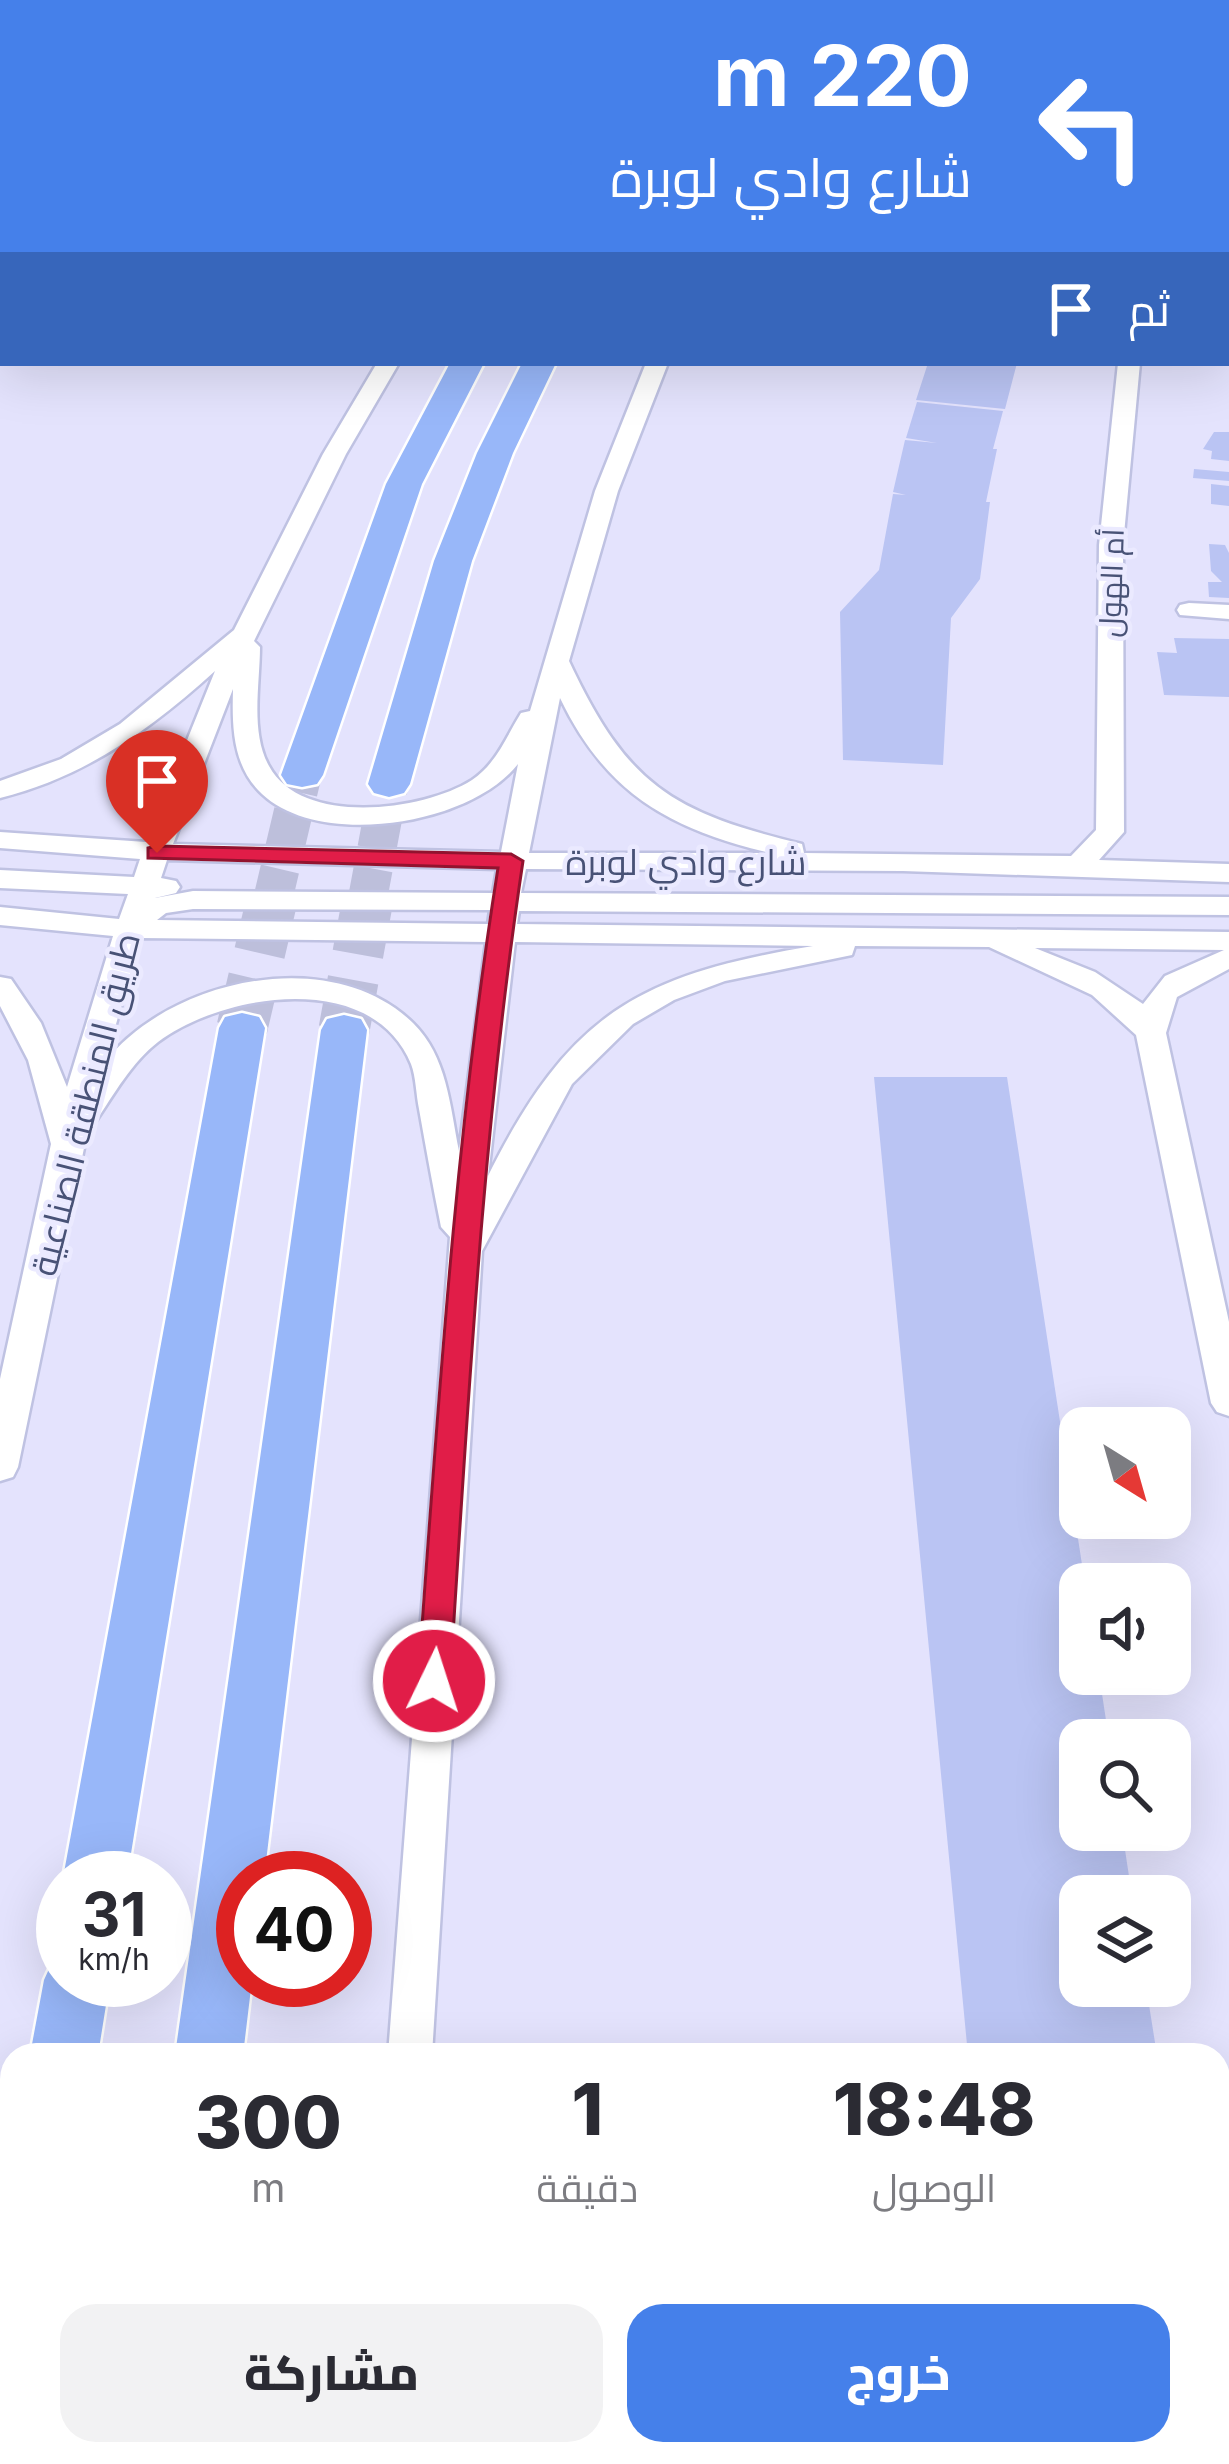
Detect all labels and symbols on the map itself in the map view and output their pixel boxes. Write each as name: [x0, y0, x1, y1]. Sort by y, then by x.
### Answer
street label: أم الهول: [1091, 528, 1134, 638]
pin: [106, 730, 208, 853]
street label: شارع وادي لوبرة: [565, 840, 807, 890]
street label: طريق المنطقة الصناعية: [21, 928, 150, 1280]
north arrow: [1059, 1407, 1191, 1539]
position arrow: [371, 1618, 497, 1744]
speed limit sign: 40: [216, 1851, 372, 2007]

